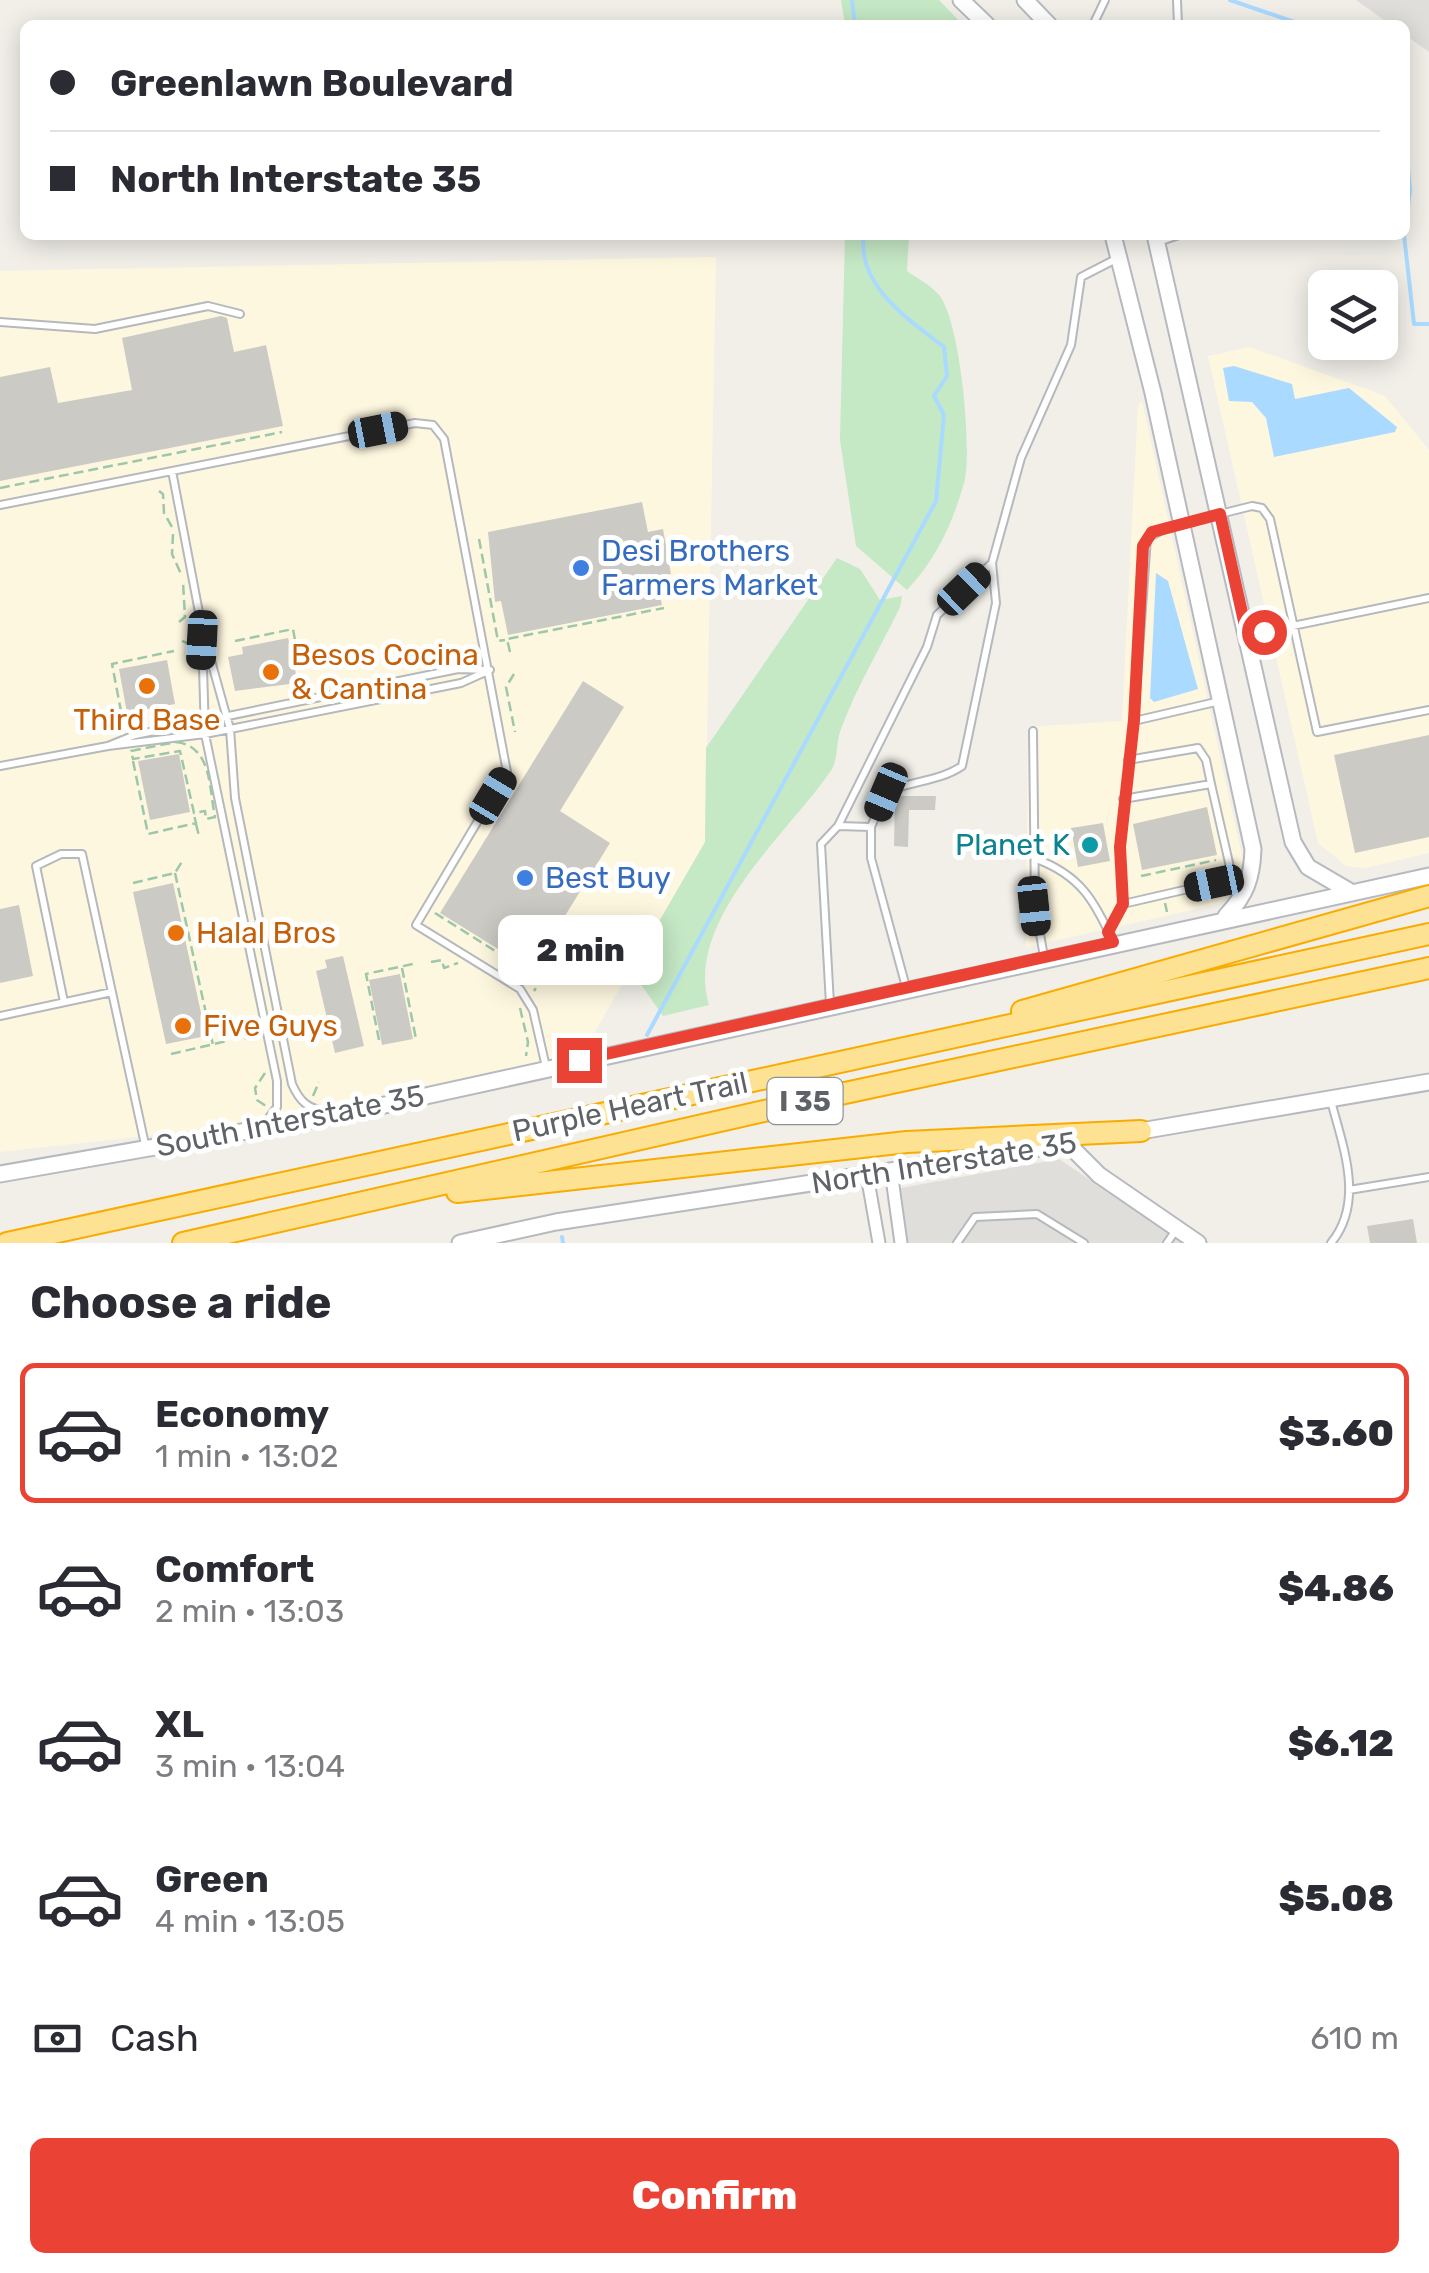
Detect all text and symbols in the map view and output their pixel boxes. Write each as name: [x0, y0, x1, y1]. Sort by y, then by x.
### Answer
text: Greenlawn Boulevard: [110, 60, 514, 106]
text: North Interstate 35: [110, 156, 481, 202]
map controls: [1308, 270, 1398, 360]
button: layers: [1308, 270, 1398, 360]
car: [346, 410, 410, 450]
place label: Desi Brothers Farmers Market: [601, 533, 818, 603]
marker: Desi Brothers Farmers Market: [570, 557, 592, 579]
car: [932, 557, 996, 621]
car: [185, 609, 219, 671]
route start: [1242, 610, 1287, 655]
place label: Besos Cocina & Cantina: [291, 637, 479, 707]
marker: Besos Cocina & Cantina: [260, 661, 282, 683]
marker: Third Base: [136, 675, 158, 697]
place label: Third Base: [73, 702, 221, 738]
car: [860, 759, 912, 825]
car: [465, 763, 521, 829]
place label: Planet K: [955, 827, 1070, 863]
marker: Planet K: [1079, 834, 1101, 856]
place label: Best Buy: [545, 860, 671, 896]
car: [1182, 862, 1246, 904]
marker: Best Buy: [514, 867, 536, 889]
car: [1016, 875, 1052, 937]
place label: Halal Bros: [196, 915, 336, 951]
callout: 2 min: [496, 915, 662, 985]
marker: Halal Bros: [165, 922, 187, 944]
text: 2 min: [536, 931, 625, 969]
place label: Five Guys: [203, 1008, 338, 1044]
marker: Five Guys: [172, 1015, 194, 1037]
route end: [557, 1038, 602, 1083]
street label: Purple Heart Trail: [509, 1064, 751, 1150]
street label: South Interstate 35: [153, 1077, 427, 1165]
road number: I 35: [768, 1078, 842, 1124]
street label: North Interstate 35: [809, 1124, 1079, 1202]
text: Choose a ride: [30, 1276, 332, 1329]
icon: car: [35, 1388, 125, 1478]
text: Economy: [155, 1391, 329, 1437]
text: $3.60: [1279, 1410, 1394, 1456]
text: 1 min · 13:02: [155, 1437, 339, 1475]
icon: car: [35, 1543, 125, 1633]
text: Comfort: [155, 1546, 314, 1592]
text: $4.86: [1278, 1565, 1394, 1611]
text: 2 min · 13:03: [155, 1592, 344, 1630]
icon: car: [35, 1698, 125, 1788]
text: XL: [155, 1701, 204, 1747]
text: $6.12: [1288, 1720, 1394, 1766]
text: 3 min · 13:04: [155, 1747, 345, 1785]
icon: car: [35, 1853, 125, 1943]
text: Green: [155, 1856, 269, 1902]
text: $5.08: [1278, 1875, 1394, 1921]
text: 4 min · 13:05: [155, 1902, 345, 1940]
icon: cash: [30, 2011, 85, 2066]
text: Cash: [110, 2015, 199, 2061]
text: 610 m: [1310, 2019, 1399, 2057]
button: Confirm: [30, 2138, 1399, 2253]

